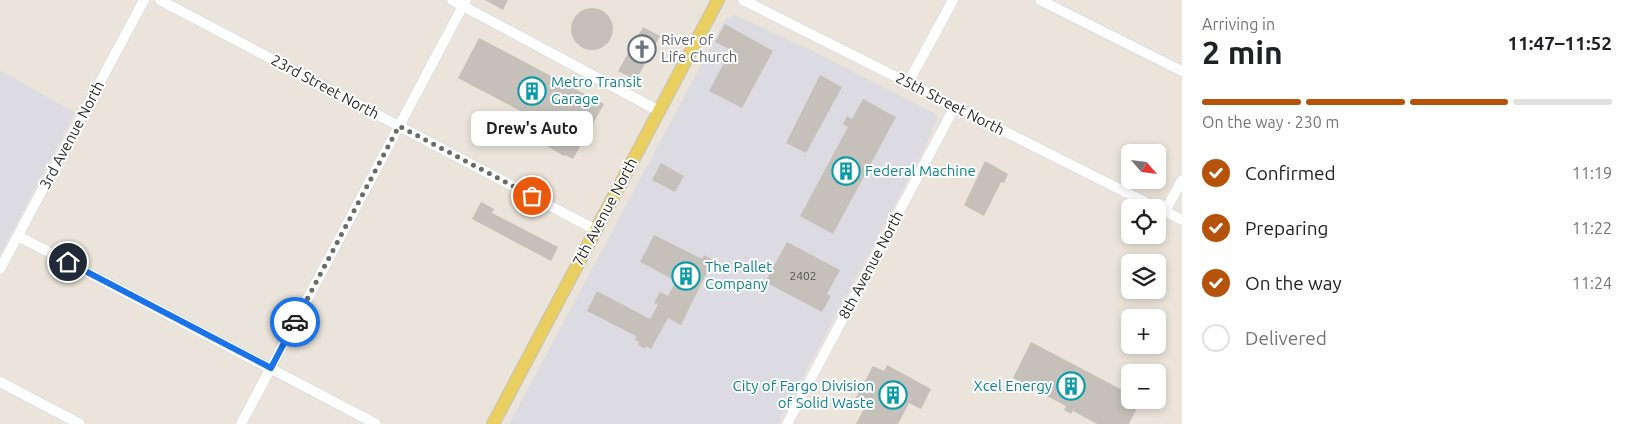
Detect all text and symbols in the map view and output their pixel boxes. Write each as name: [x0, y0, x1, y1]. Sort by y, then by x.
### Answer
text: Arriving in: [1202, 15, 1275, 33]
place label: River of Life Church: [661, 31, 737, 65]
text: 11:47–11:52: [1507, 32, 1612, 54]
church icon: River of Life Church: [627, 34, 657, 64]
text: 2 min: [1202, 34, 1283, 70]
street label: 23rd Street North: [268, 51, 382, 122]
street label: 25th Street North: [893, 69, 1007, 138]
place label: Metro Transit Garage: [551, 73, 642, 107]
building icon: Metro Transit Garage: [517, 76, 547, 106]
street label: 3rd Avenue North: [36, 78, 107, 192]
callout: Drew's Auto: [471, 111, 593, 146]
text: On the way · 230 m: [1202, 113, 1339, 131]
text: Drew's Auto: [486, 119, 578, 137]
north arrow: [1121, 144, 1166, 189]
map controls: [1121, 144, 1166, 409]
street label: 7th Avenue North: [569, 155, 640, 269]
building icon: Federal Machine: [831, 156, 861, 186]
icon: check: [1202, 159, 1230, 187]
place label: Federal Machine: [865, 162, 976, 179]
text: Confirmed: [1245, 162, 1336, 184]
text: 11:19: [1572, 164, 1612, 182]
pin: [511, 175, 553, 217]
icon: bag: [518, 182, 546, 210]
button: locate: [1121, 199, 1166, 244]
street label: 8th Avenue North: [835, 208, 906, 322]
icon: check: [1202, 214, 1230, 242]
text: Preparing: [1245, 217, 1329, 239]
text: 11:22: [1572, 219, 1612, 237]
pin: [47, 241, 89, 283]
icon: home: [54, 248, 82, 276]
button: layers: [1121, 254, 1166, 299]
place label: The Pallet Company: [705, 258, 772, 292]
building icon: The Pallet Company: [671, 261, 701, 291]
house number: 2402: [789, 269, 817, 282]
icon: check: [1202, 269, 1230, 297]
text: On the way: [1245, 272, 1342, 294]
text: 11:24: [1572, 274, 1612, 292]
courier: [270, 297, 320, 347]
icon: car: [281, 308, 309, 336]
button: +: [1121, 309, 1166, 354]
text: Delivered: [1245, 327, 1327, 349]
button: −: [1121, 364, 1166, 409]
building icon: Xcel Energy: [1056, 371, 1086, 401]
place label: City of Fargo Division of Solid Waste: [732, 377, 874, 411]
place label: Xcel Energy: [974, 377, 1052, 394]
building icon: City of Fargo Division of Solid Waste: [878, 380, 908, 410]

